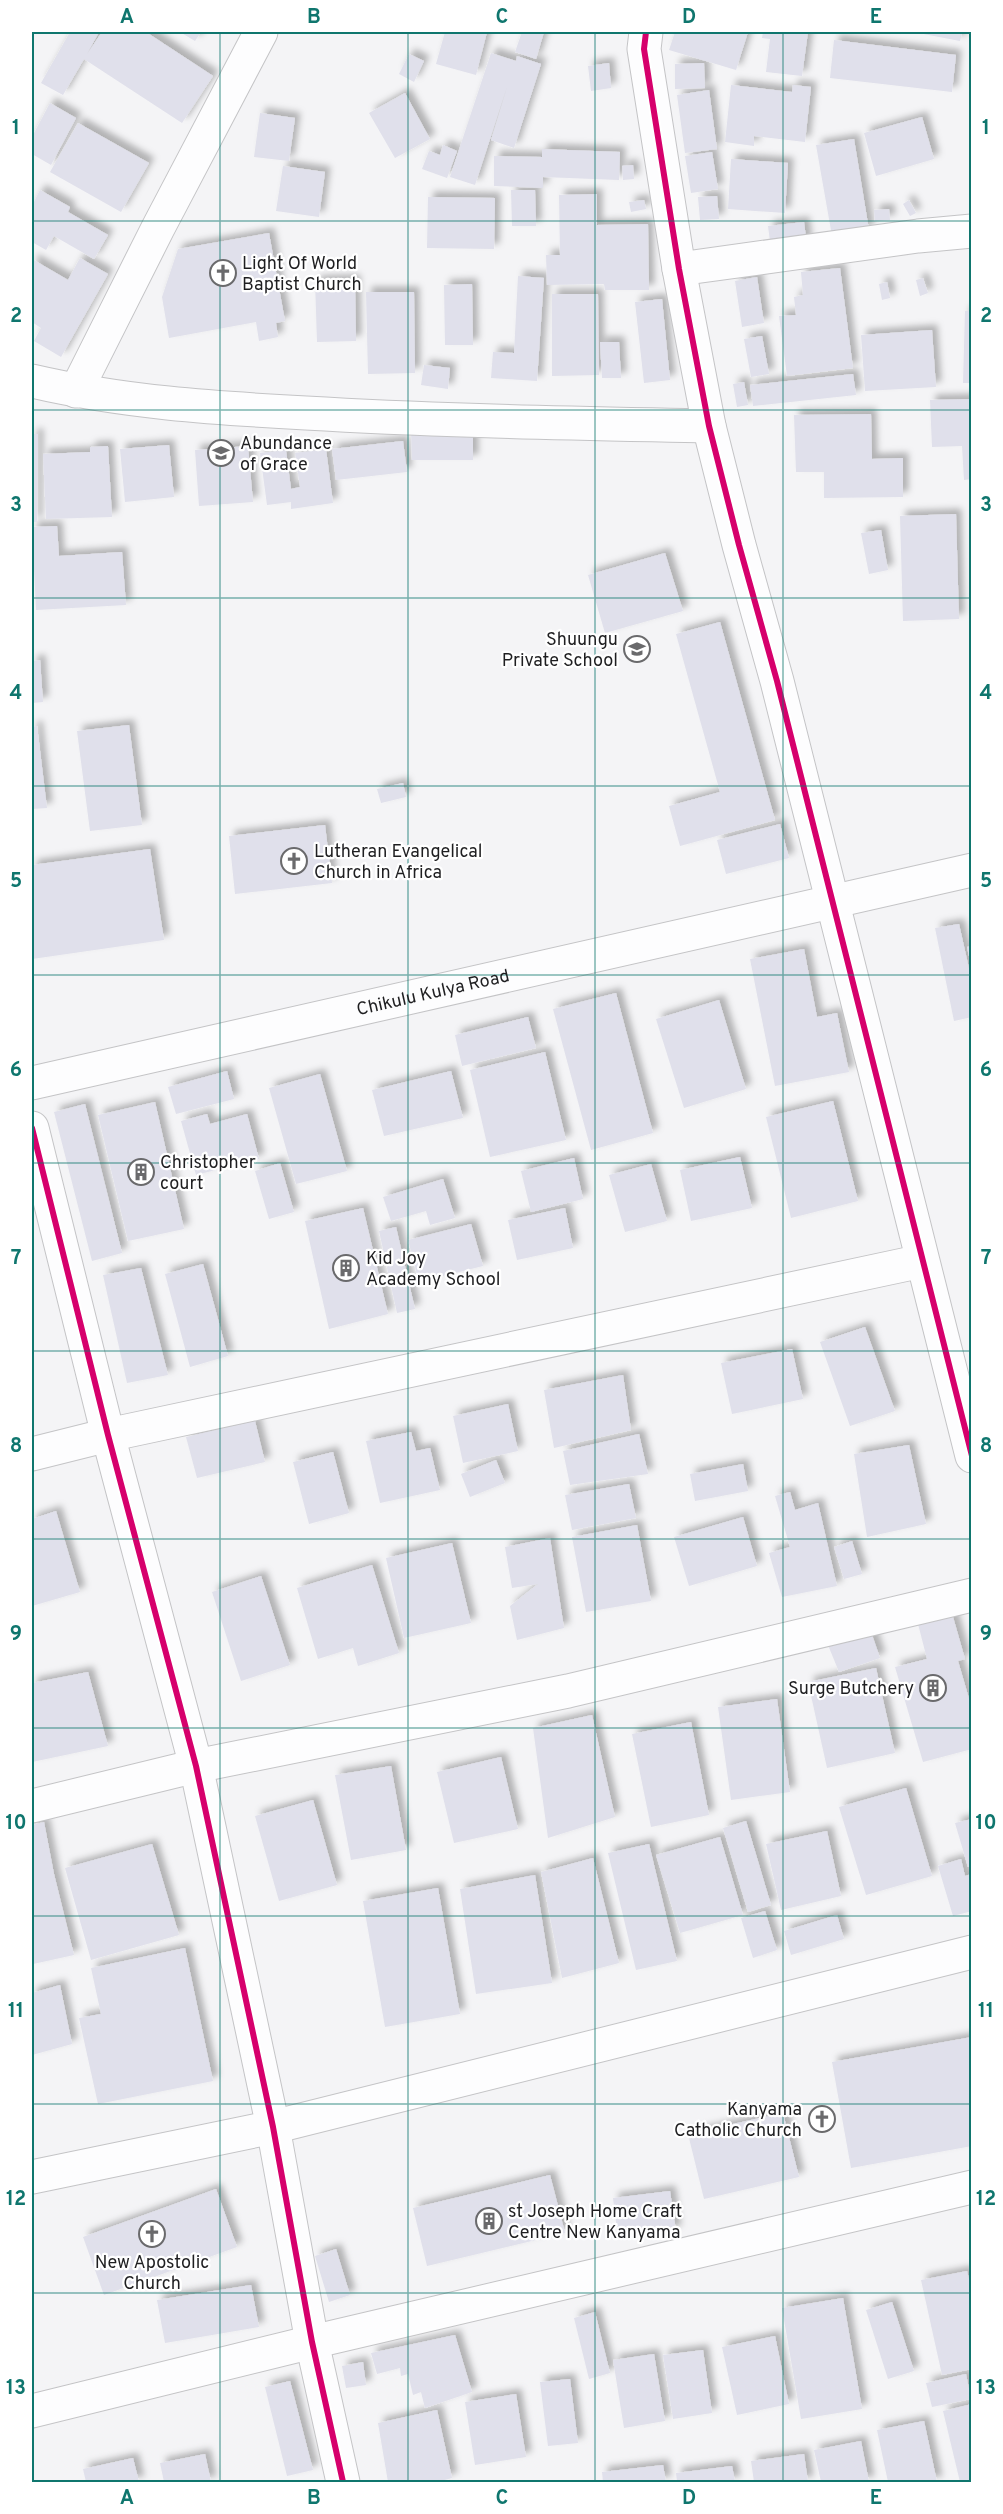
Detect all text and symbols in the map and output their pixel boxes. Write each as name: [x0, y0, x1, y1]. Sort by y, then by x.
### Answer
text: A: [120, 5, 134, 31]
text: B: [307, 5, 321, 31]
text: C: [496, 5, 508, 31]
text: D: [682, 5, 696, 31]
text: E: [870, 5, 882, 31]
text: 1: [12, 116, 20, 142]
text: 1: [982, 116, 990, 142]
place label: Light Of World Baptist Church: [242, 253, 362, 297]
church icon: Light Of World Baptist Church: [208, 258, 238, 288]
text: 2: [10, 304, 22, 330]
text: 2: [980, 304, 992, 330]
place label: Abundance of Grace: [240, 433, 332, 477]
school or university icon: Abundance of Grace: [206, 438, 236, 468]
text: 3: [10, 493, 22, 519]
text: 3: [980, 493, 992, 519]
place label: Shuungu Private School: [502, 629, 618, 673]
school or university icon: Shuungu Private School: [622, 634, 652, 664]
text: 4: [10, 681, 22, 707]
text: 4: [980, 681, 992, 707]
place label: Lutheran Evangelical Church in Africa: [314, 841, 482, 885]
church icon: Lutheran Evangelical Church in Africa: [279, 846, 309, 876]
text: 5: [10, 869, 22, 895]
text: 5: [980, 869, 992, 895]
street label: Chikulu Kulya Road: [354, 965, 512, 1022]
text: 6: [10, 1058, 22, 1084]
text: 6: [980, 1058, 992, 1084]
place label: Christopher court: [160, 1152, 256, 1196]
building icon: Christopher court: [126, 1157, 156, 1187]
text: 7: [11, 1246, 21, 1272]
text: 7: [981, 1246, 991, 1272]
place label: Kid Joy Academy School: [366, 1248, 501, 1292]
building icon: Kid Joy Academy School: [331, 1253, 361, 1283]
text: 8: [10, 1434, 22, 1460]
text: 8: [980, 1434, 992, 1460]
text: 9: [10, 1622, 22, 1648]
text: 9: [980, 1622, 992, 1648]
building icon: Surge Butchery: [918, 1673, 948, 1703]
place label: Surge Butchery: [788, 1678, 914, 1701]
text: 10: [5, 1811, 27, 1837]
text: 10: [975, 1811, 997, 1837]
text: 11: [8, 1999, 24, 2025]
text: 11: [978, 1999, 994, 2025]
place label: Kanyama Catholic Church: [674, 2099, 802, 2143]
church icon: Kanyama Catholic Church: [807, 2104, 837, 2134]
text: 12: [6, 2187, 26, 2213]
text: 12: [976, 2187, 996, 2213]
place label: st Joseph Home Craft Centre New Kanyama: [508, 2201, 682, 2245]
building icon: st Joseph Home Craft Centre New Kanyama: [474, 2206, 504, 2236]
church icon: New Apostolic Church: [137, 2219, 167, 2249]
place label: New Apostolic Church: [95, 2252, 209, 2296]
text: 13: [6, 2376, 26, 2402]
text: 13: [976, 2376, 996, 2402]
text: A: [120, 2486, 134, 2512]
text: B: [307, 2486, 321, 2512]
text: C: [496, 2486, 508, 2512]
text: D: [682, 2486, 696, 2512]
text: E: [870, 2486, 882, 2512]

